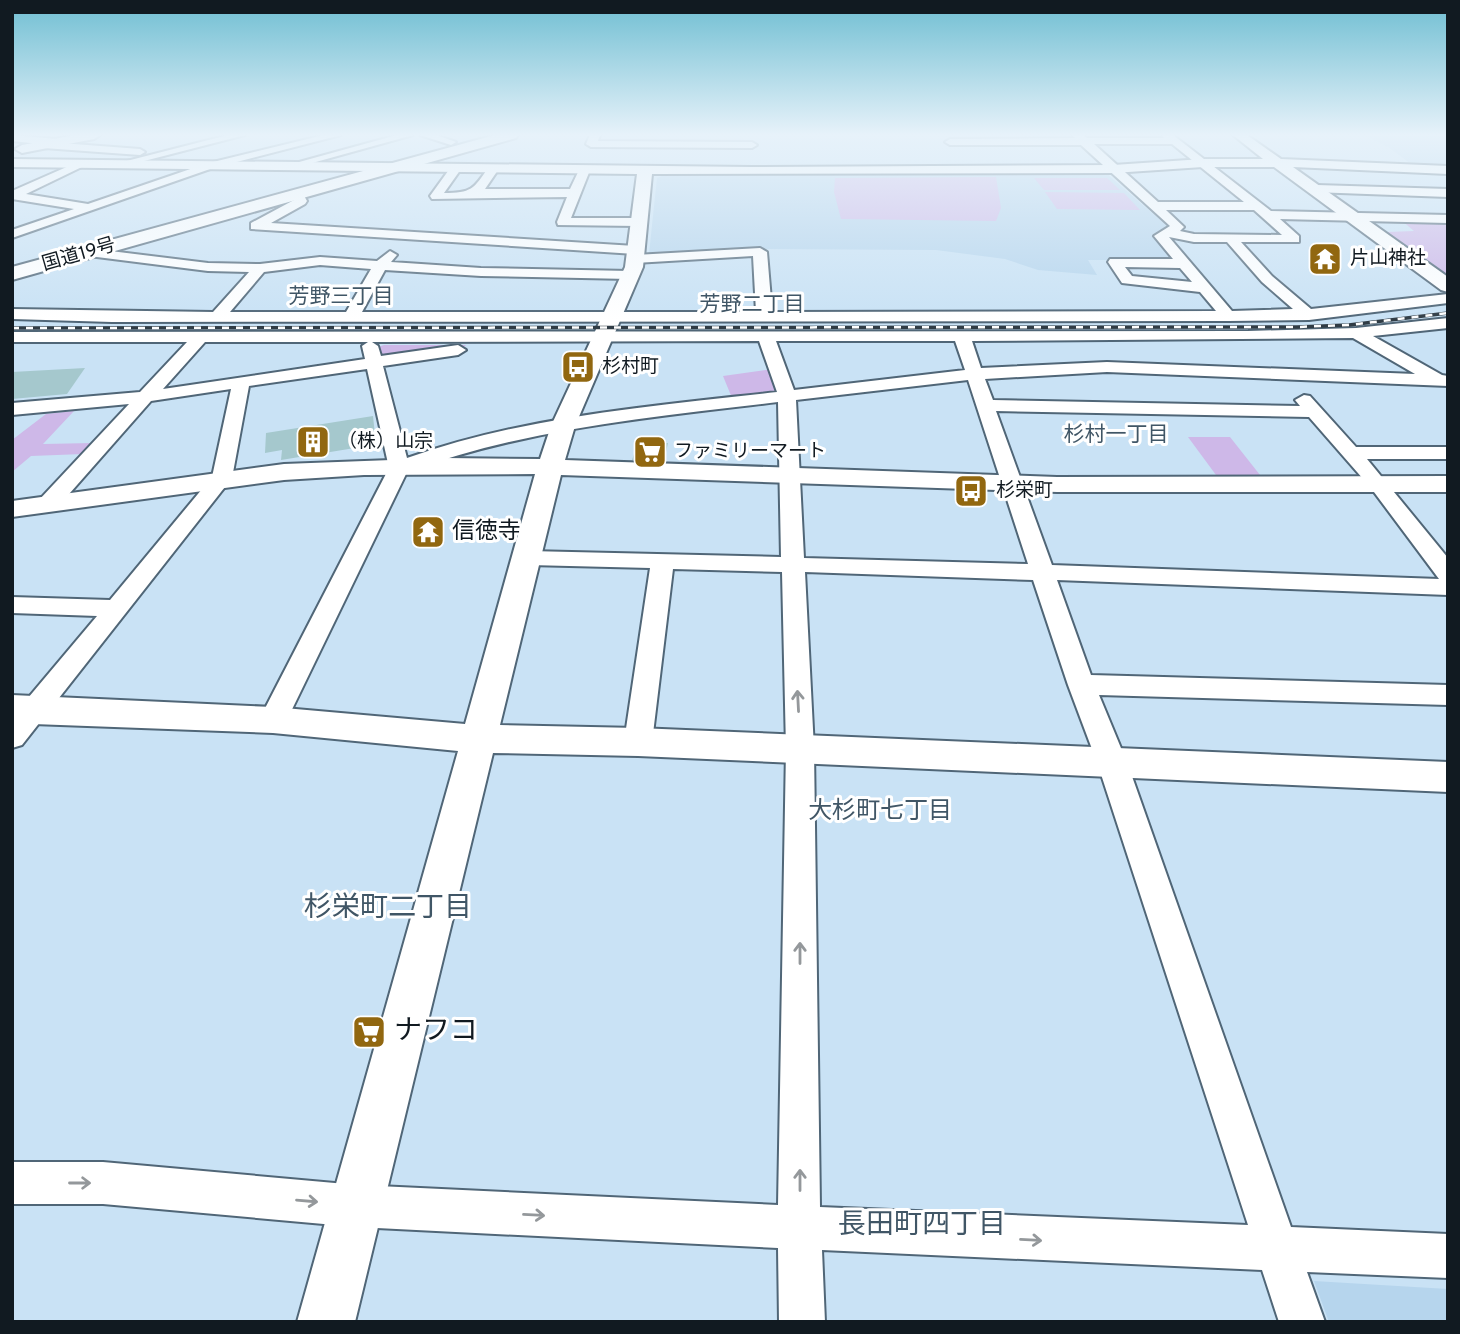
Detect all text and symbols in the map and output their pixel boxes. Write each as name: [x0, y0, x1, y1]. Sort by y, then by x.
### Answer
street label: 国道19号: [39, 233, 119, 277]
temple icon: 片山神社: [1306, 240, 1344, 278]
place label: 片山神社: [1350, 247, 1426, 271]
district label: 芳野三丁目: [289, 284, 394, 311]
district label: 芳野二丁目: [700, 292, 805, 319]
bus stop icon: 杉村町: [559, 348, 597, 386]
place label: 杉村町: [602, 355, 659, 379]
district label: 杉村一丁目: [1064, 422, 1169, 449]
building icon: （株）山宗: [294, 423, 332, 461]
place label: （株）山宗: [338, 430, 433, 454]
supermarket icon: ファミリーマート: [631, 433, 669, 471]
place label: ファミリーマート: [674, 440, 826, 464]
bus stop icon: 杉栄町: [952, 472, 990, 510]
place label: 杉栄町: [996, 479, 1053, 503]
temple icon: 信徳寺: [409, 513, 447, 551]
place label: 信徳寺: [452, 518, 521, 547]
one-way arrow: [792, 689, 805, 712]
district label: 大杉町七丁目: [808, 797, 952, 827]
district label: 杉栄町二丁目: [304, 891, 472, 927]
one-way arrow: [793, 941, 807, 964]
supermarket icon: ナフコ: [350, 1013, 388, 1051]
place label: ナフコ: [394, 1014, 478, 1050]
one-way arrow: [793, 1169, 807, 1192]
one-way arrow: [69, 1176, 92, 1190]
one-way arrow: [295, 1195, 318, 1208]
district label: 長田町四丁目: [838, 1208, 1006, 1244]
one-way arrow: [522, 1209, 545, 1222]
one-way arrow: [1019, 1233, 1042, 1246]

